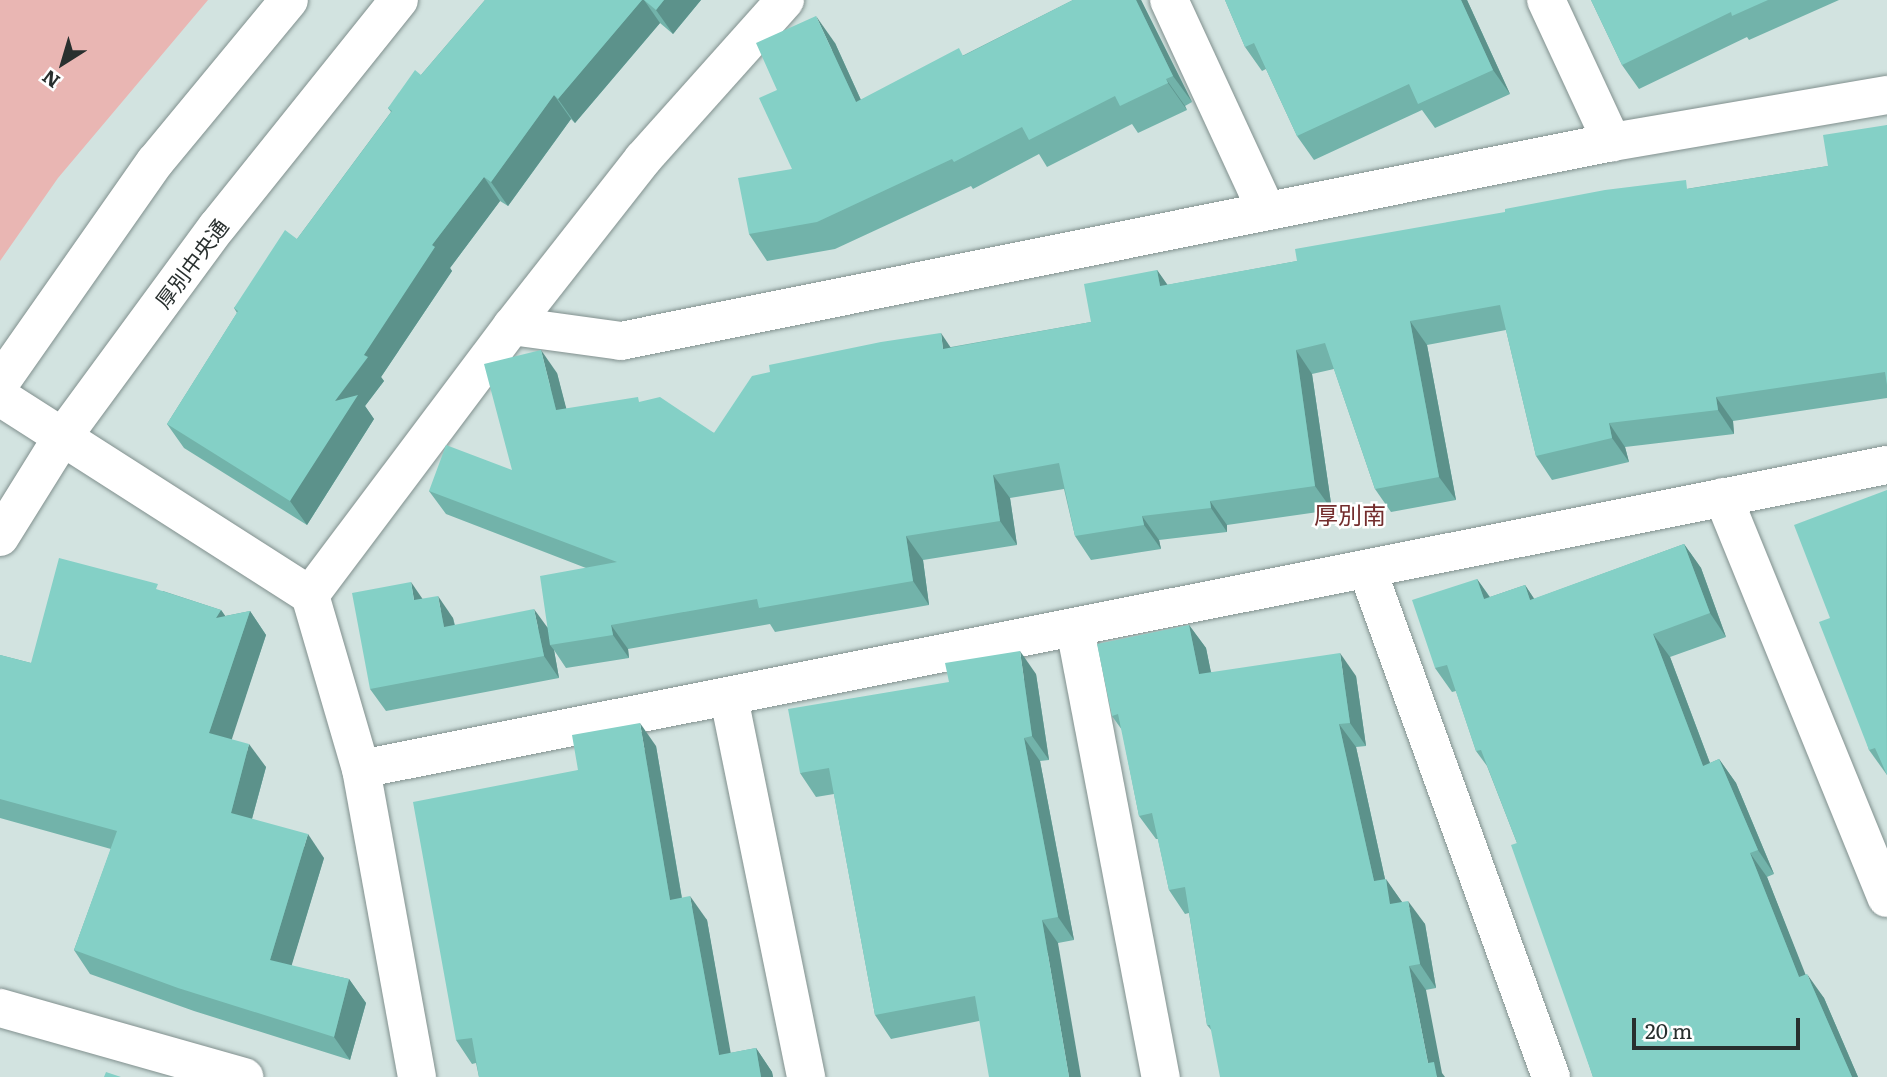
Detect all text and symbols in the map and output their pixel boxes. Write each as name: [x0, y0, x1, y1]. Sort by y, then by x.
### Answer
north arrow: [28, 28, 98, 98]
text: N: [36, 64, 65, 96]
street label: 厚別中央通: [149, 213, 233, 313]
district label: 厚別南: [1314, 500, 1386, 528]
scale bar: [1635, 1004, 1803, 1048]
text: 20 m: [1645, 1014, 1692, 1045]

